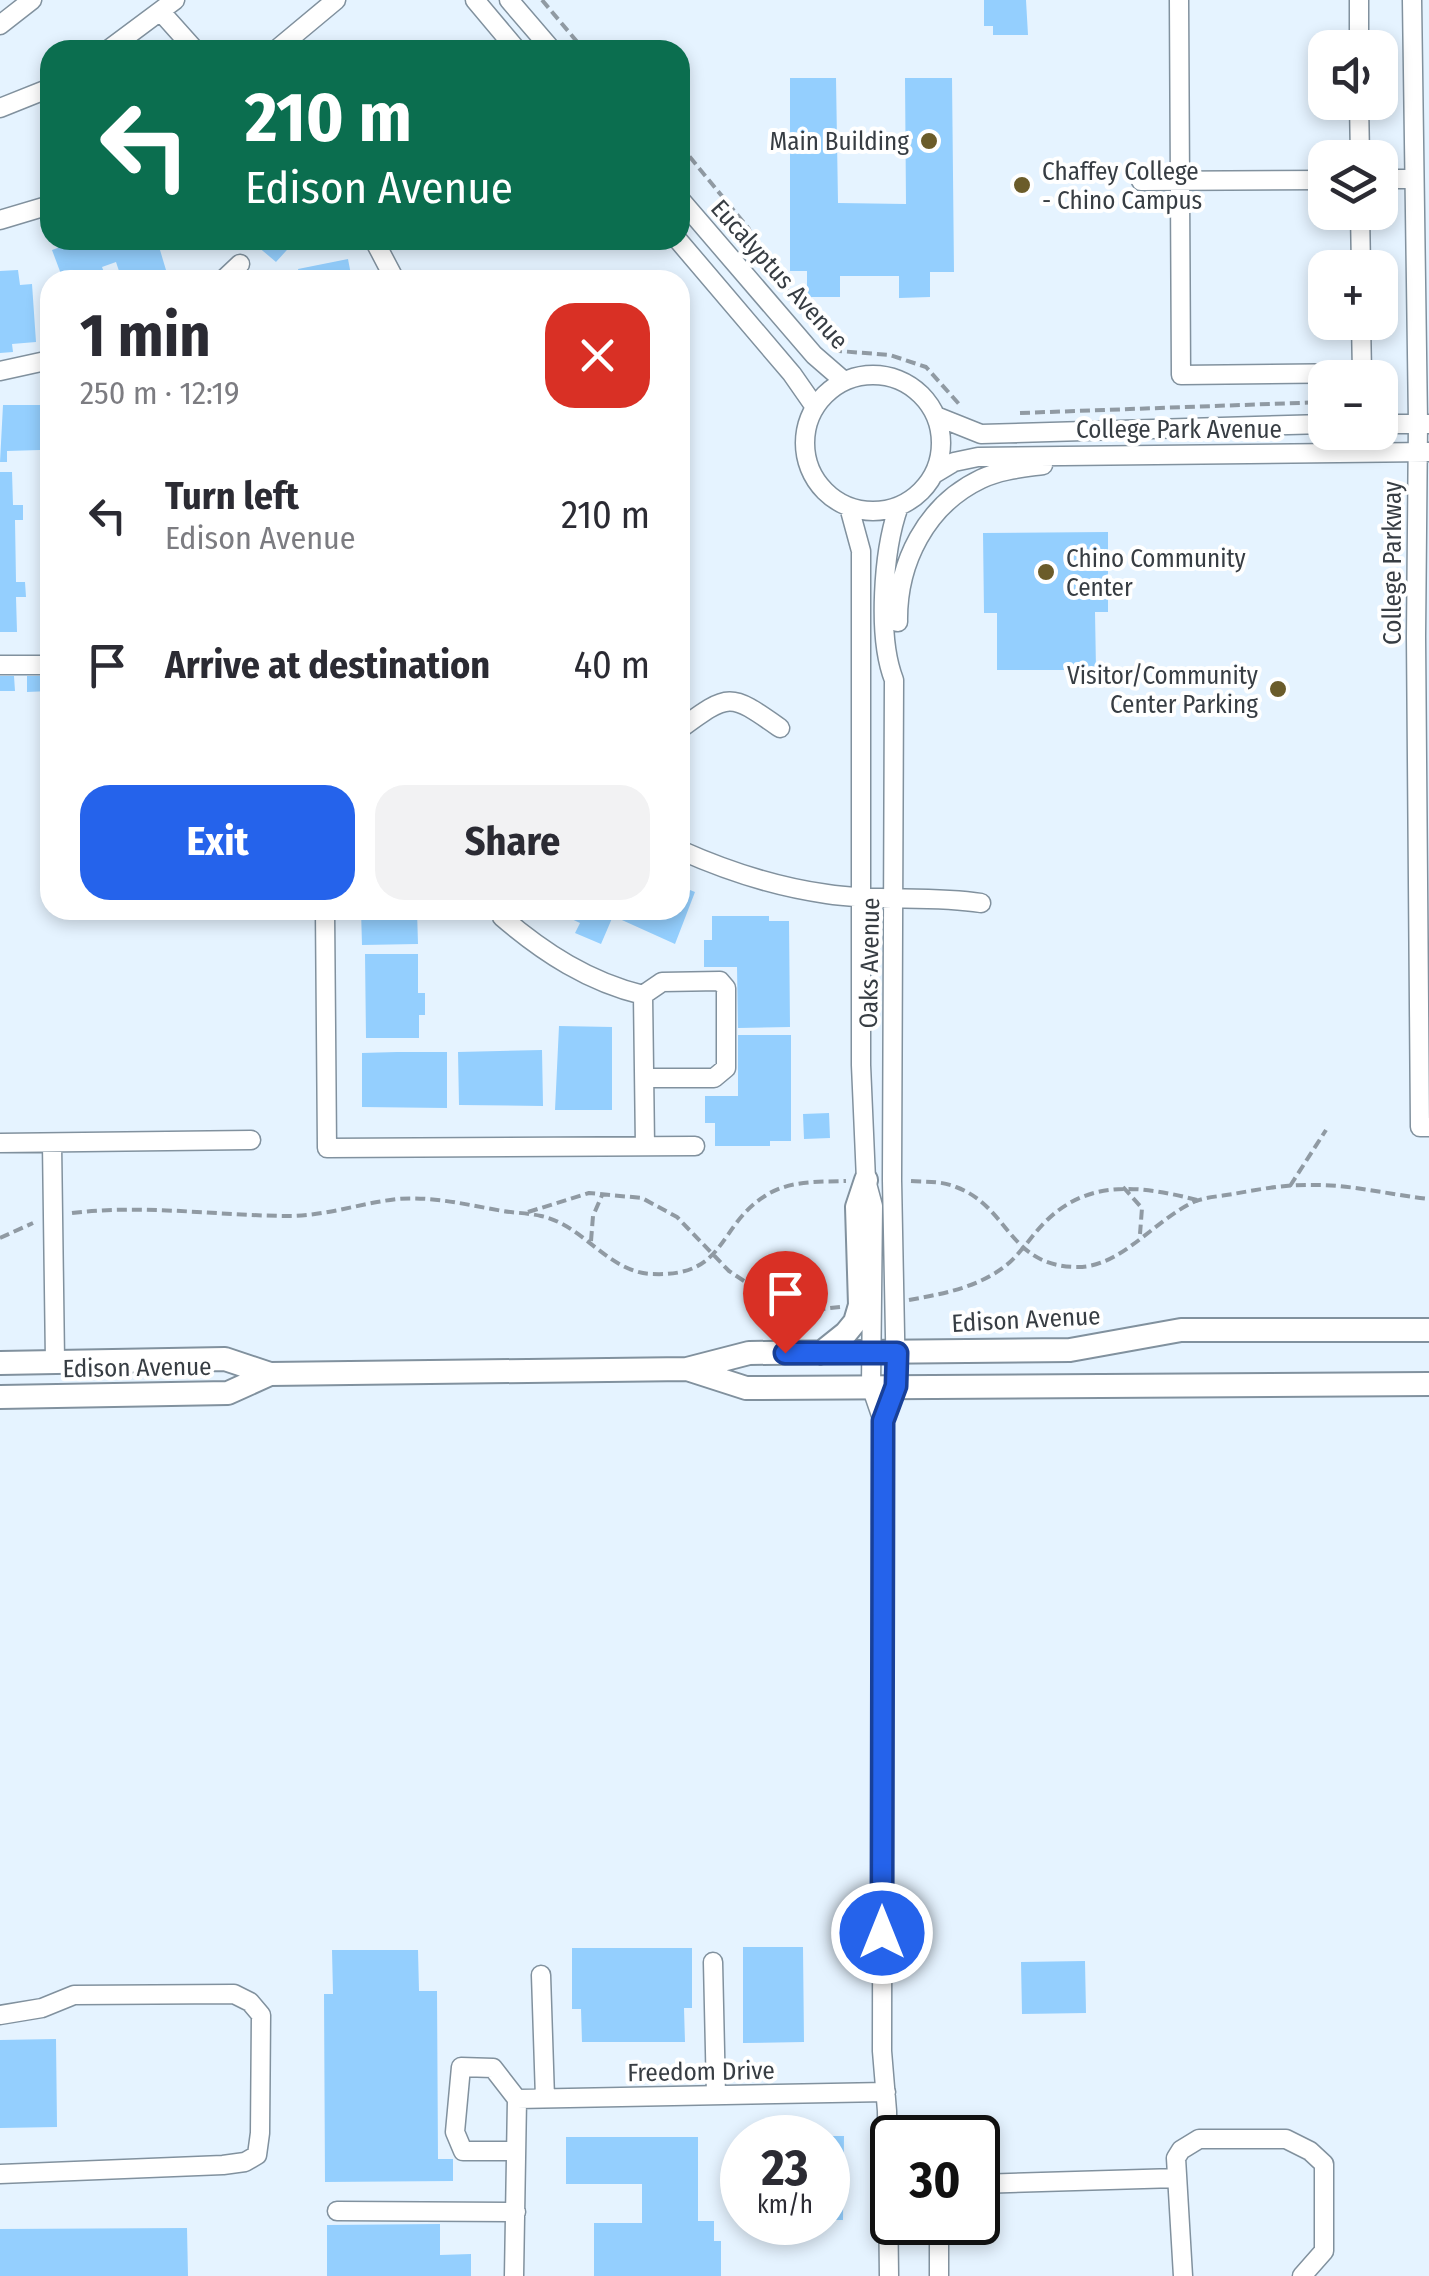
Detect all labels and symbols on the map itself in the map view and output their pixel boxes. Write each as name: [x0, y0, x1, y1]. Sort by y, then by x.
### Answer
place label: Main Building: [769, 127, 909, 157]
marker: Main Building: [918, 130, 940, 152]
place label: Chaffey College - Chino Campus: [1042, 157, 1202, 216]
marker: Chaffey College - Chino Campus: [1011, 174, 1033, 196]
street label: Eucalyptus Avenue: [704, 194, 854, 356]
street label: College Park Avenue: [1076, 415, 1282, 445]
street label: College Parkway: [1378, 481, 1408, 645]
place label: Chino Community Center: [1066, 544, 1246, 603]
marker: Chino Community Center: [1035, 561, 1057, 583]
place label: Visitor/Community Center Parking: [1067, 661, 1258, 720]
marker: Visitor/Community Center Parking: [1267, 678, 1289, 700]
street label: Oaks Avenue: [854, 897, 886, 1029]
pin: [743, 1251, 828, 1354]
street label: Edison Avenue: [951, 1301, 1101, 1339]
street label: Edison Avenue: [62, 1352, 212, 1384]
position arrow: [830, 1881, 934, 1985]
street label: Freedom Drive: [627, 2056, 775, 2088]
speed limit sign: 30: [870, 2115, 1000, 2245]

